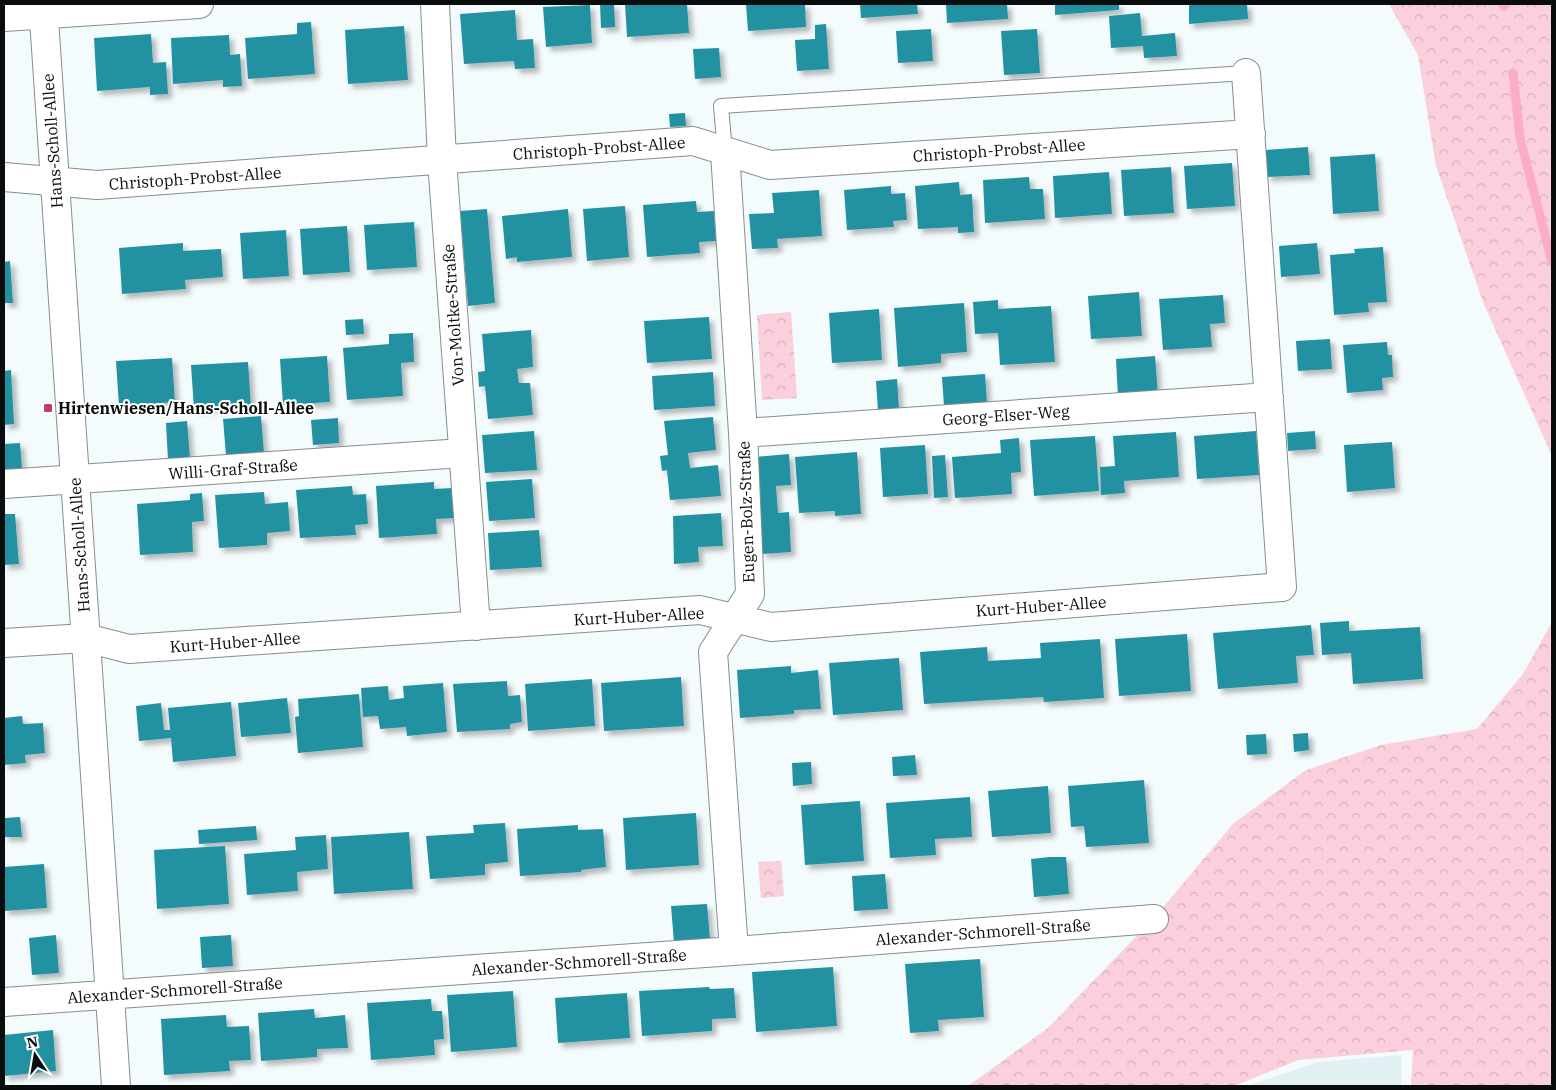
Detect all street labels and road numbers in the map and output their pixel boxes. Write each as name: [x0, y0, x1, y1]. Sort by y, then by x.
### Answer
street label: Hans-Scholl-Allee: [37, 73, 67, 209]
street label: Christoph-Probst-Allee: [512, 132, 686, 164]
street label: Christoph-Probst-Allee: [912, 134, 1086, 166]
street label: Christoph-Probst-Allee: [108, 162, 282, 194]
street label: Von-Moltke-Straße: [438, 243, 468, 387]
street label: Georg-Elser-Weg: [942, 401, 1071, 429]
street label: Eugen-Bolz-Straße: [734, 441, 758, 583]
street label: Willi-Graf-Straße: [168, 455, 298, 483]
street label: Hans-Scholl-Allee: [64, 477, 94, 613]
street label: Kurt-Huber-Allee: [975, 591, 1107, 621]
street label: Kurt-Huber-Allee: [573, 603, 705, 629]
street label: Kurt-Huber-Allee: [169, 627, 301, 657]
street label: Alexander-Schmorell-Straße: [875, 914, 1091, 950]
street label: Alexander-Schmorell-Straße: [471, 944, 687, 980]
street label: Alexander-Schmorell-Straße: [67, 972, 283, 1008]

